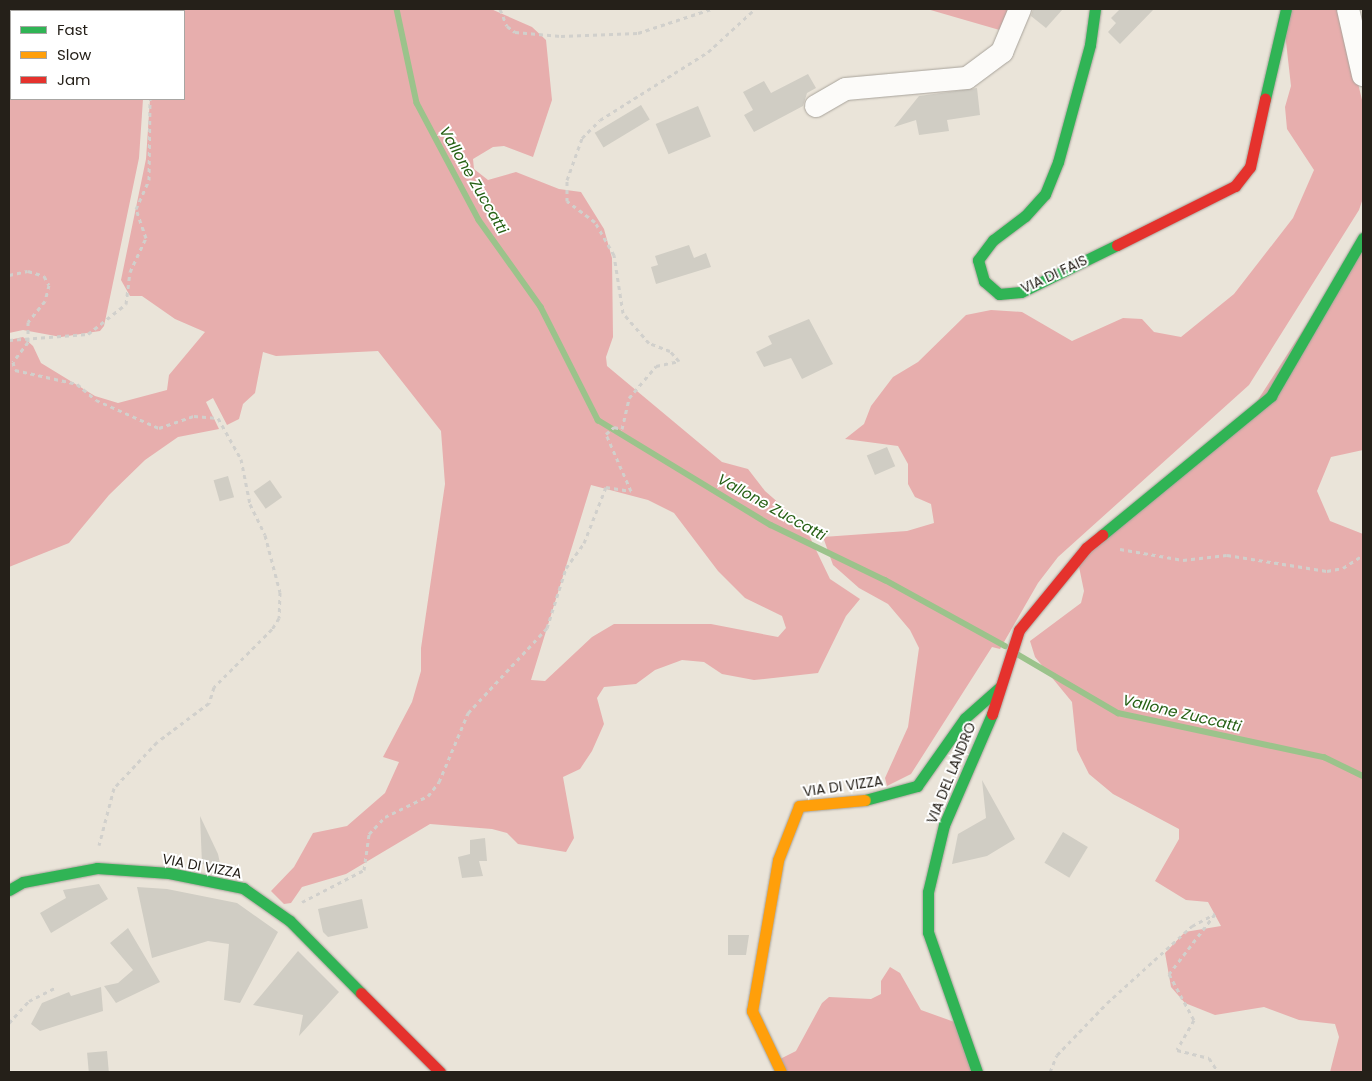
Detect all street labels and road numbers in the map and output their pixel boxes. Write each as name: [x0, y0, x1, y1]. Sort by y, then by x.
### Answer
street label: VIA DI FAIS: [1018, 251, 1090, 297]
street label: VIA DEL LANDRO: [923, 720, 979, 826]
street label: VIA DI VIZZA: [802, 772, 884, 800]
street label: VIA DI VIZZA: [161, 850, 243, 882]

